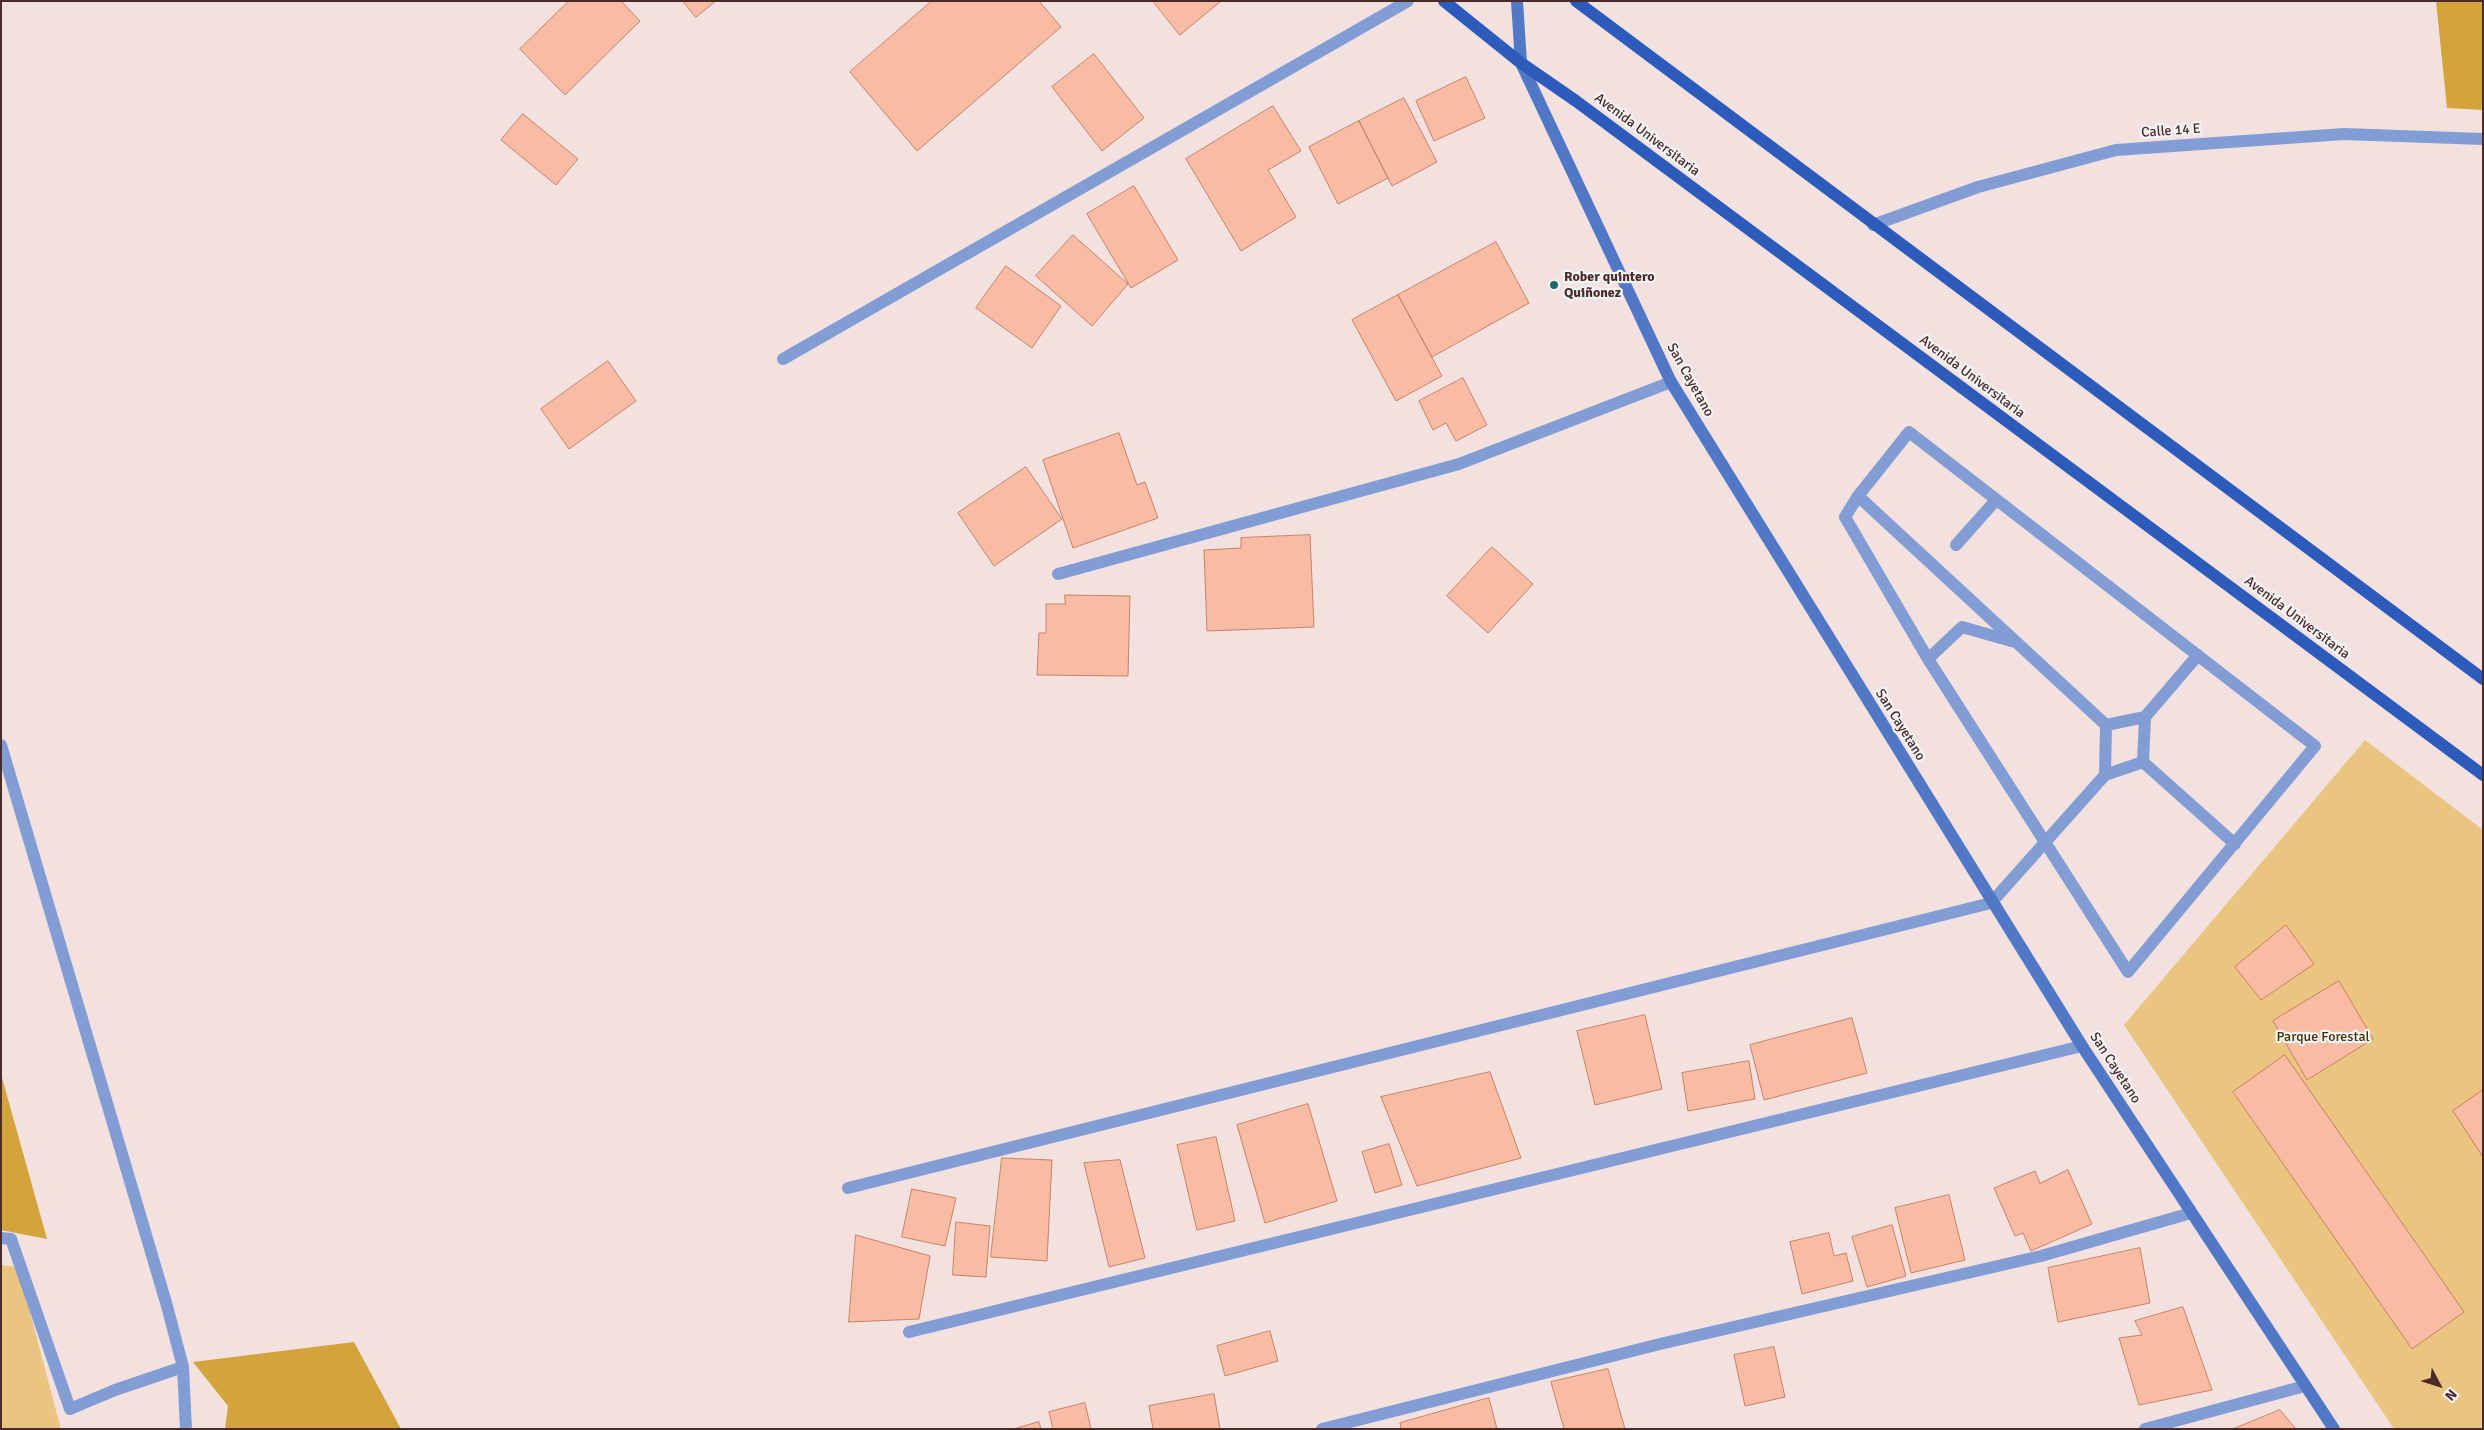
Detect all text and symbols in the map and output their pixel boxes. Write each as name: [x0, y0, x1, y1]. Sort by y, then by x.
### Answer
street label: Avenida Universitaria: [1591, 90, 1703, 180]
street label: Calle 14 E: [2141, 121, 2201, 141]
place label: Rober quintero Quiñonez: [1564, 269, 1655, 302]
marker: Rober quintero Quiñonez: [1548, 279, 1560, 291]
street label: Avenida Universitaria: [1916, 332, 2028, 422]
street label: San Cayetano: [1663, 340, 1717, 420]
street label: Avenida Universitaria: [2241, 573, 2353, 663]
street label: San Cayetano: [1871, 686, 1929, 764]
street label: San Cayetano: [2086, 1029, 2144, 1107]
park label: Parque Forestal: [2276, 1029, 2370, 1045]
north arrow: [2414, 1360, 2464, 1410]
text: N: [2441, 1386, 2461, 1404]

